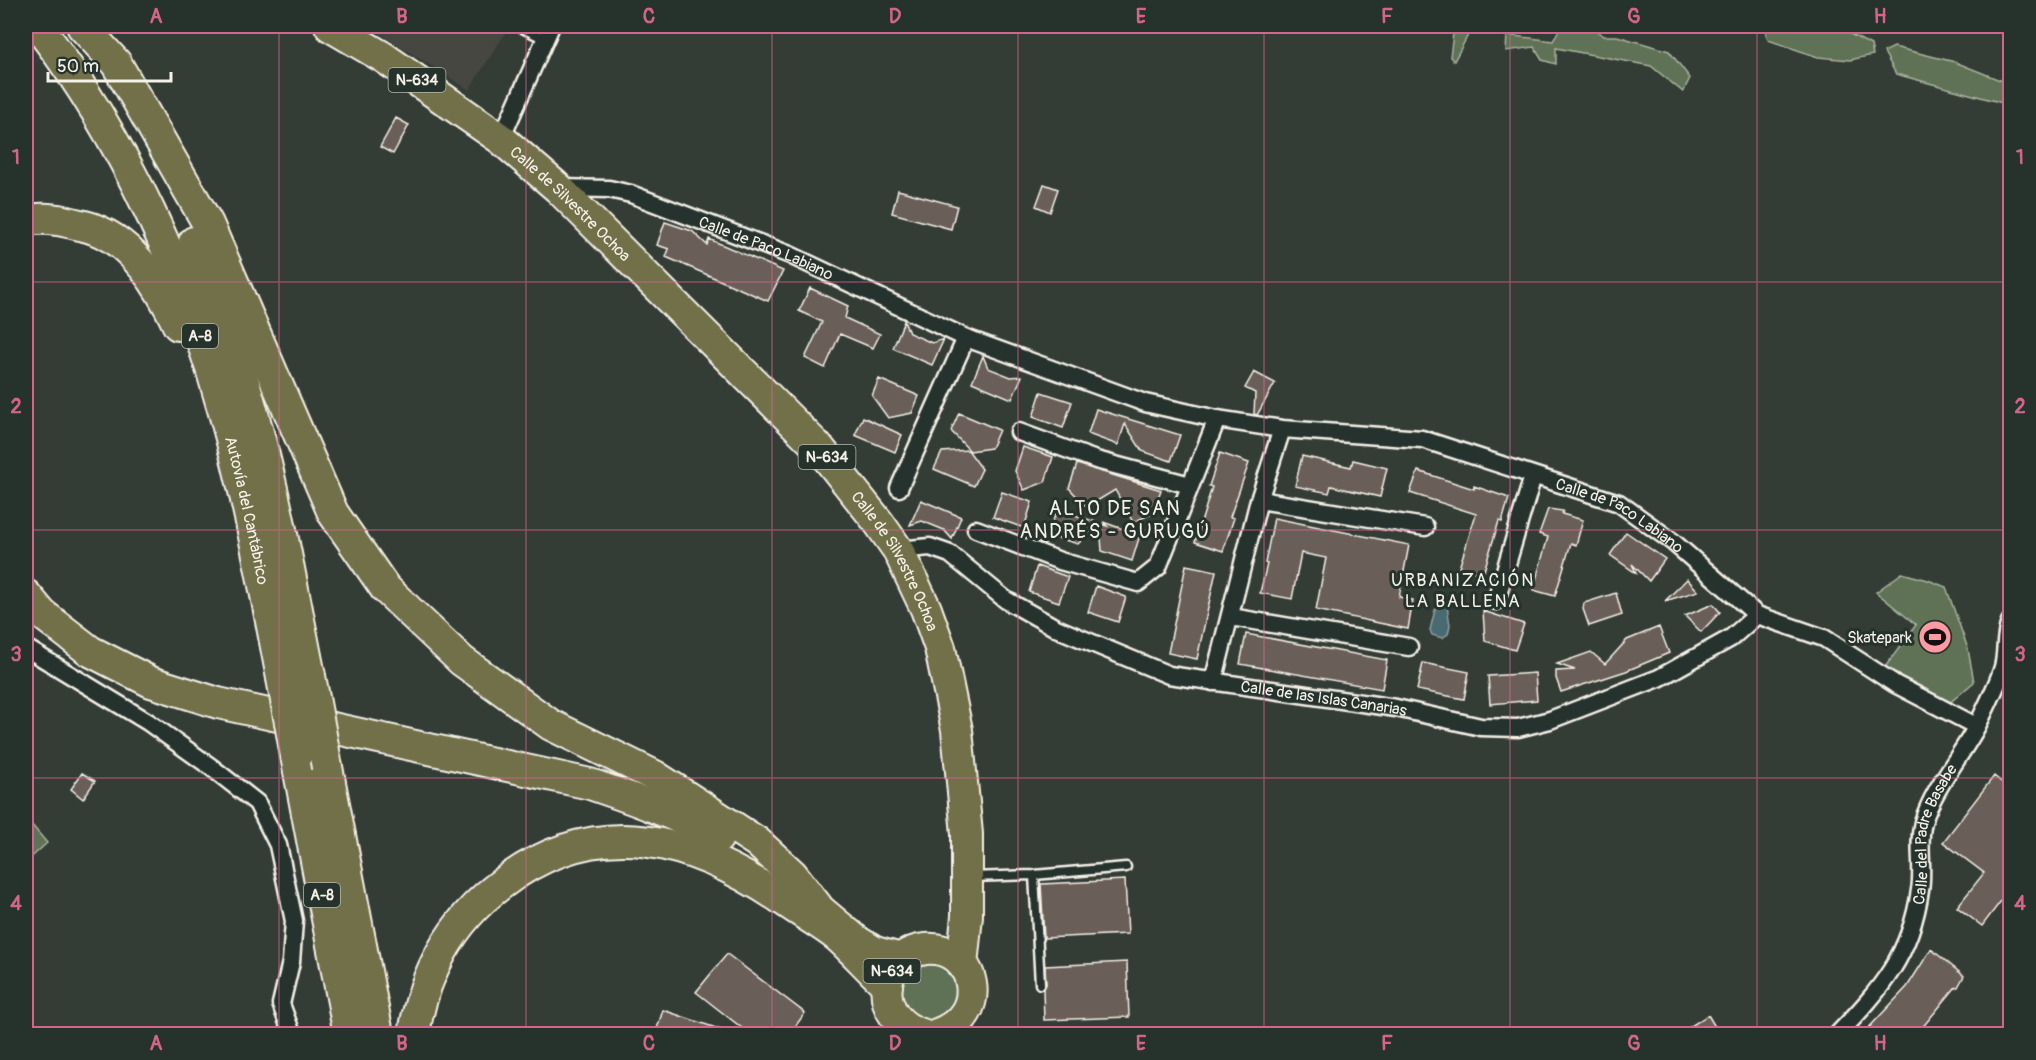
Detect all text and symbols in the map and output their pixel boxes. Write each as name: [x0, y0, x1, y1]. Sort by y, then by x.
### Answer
text: A: [150, 4, 163, 29]
text: B: [396, 4, 408, 29]
text: C: [643, 4, 655, 29]
text: D: [889, 4, 902, 29]
text: E: [1136, 4, 1147, 29]
text: F: [1381, 4, 1393, 29]
text: G: [1627, 4, 1641, 29]
text: H: [1874, 4, 1887, 29]
scale bar: [48, 45, 171, 83]
text: 50 m: [57, 55, 99, 78]
road number: N-634: [388, 68, 446, 92]
street label: Calle de Silvestre Ochoa: [505, 142, 635, 266]
text: 1: [12, 145, 20, 170]
text: 1: [2016, 145, 2024, 170]
street label: Calle de Paco Labiano: [696, 212, 837, 285]
road number: A-8: [182, 324, 218, 348]
text: 2: [10, 394, 22, 419]
text: 2: [2014, 394, 2026, 419]
street label: Autovía del Cantábrico: [220, 434, 273, 587]
road number: N-634: [798, 445, 856, 469]
street label: Calle de Paco Labiano: [1553, 474, 1688, 558]
street label: Calle de Silvestre Ochoa: [847, 487, 942, 634]
district label: ALTO DE SAN ANDRÉS - GURUGÚ: [1019, 496, 1211, 544]
district label: URBANIZACIÓN LA BALLENA: [1391, 568, 1535, 613]
sports icon: Skatepark: [1917, 619, 1953, 655]
place label: Skatepark: [1847, 628, 1912, 648]
text: 3: [10, 642, 22, 667]
text: 3: [2014, 642, 2026, 667]
street label: Calle de las Islas Canarias: [1239, 677, 1409, 721]
street label: Calle del Padre Basabe: [1909, 760, 1962, 906]
road number: A-8: [304, 883, 340, 907]
text: 4: [10, 891, 22, 916]
text: 4: [2014, 891, 2026, 916]
road number: N-634: [864, 959, 920, 983]
text: A: [150, 1031, 163, 1056]
text: B: [396, 1031, 408, 1056]
text: C: [643, 1031, 655, 1056]
text: D: [889, 1031, 902, 1056]
text: E: [1136, 1031, 1147, 1056]
text: F: [1381, 1031, 1393, 1056]
text: G: [1627, 1031, 1641, 1056]
text: H: [1874, 1031, 1887, 1056]

